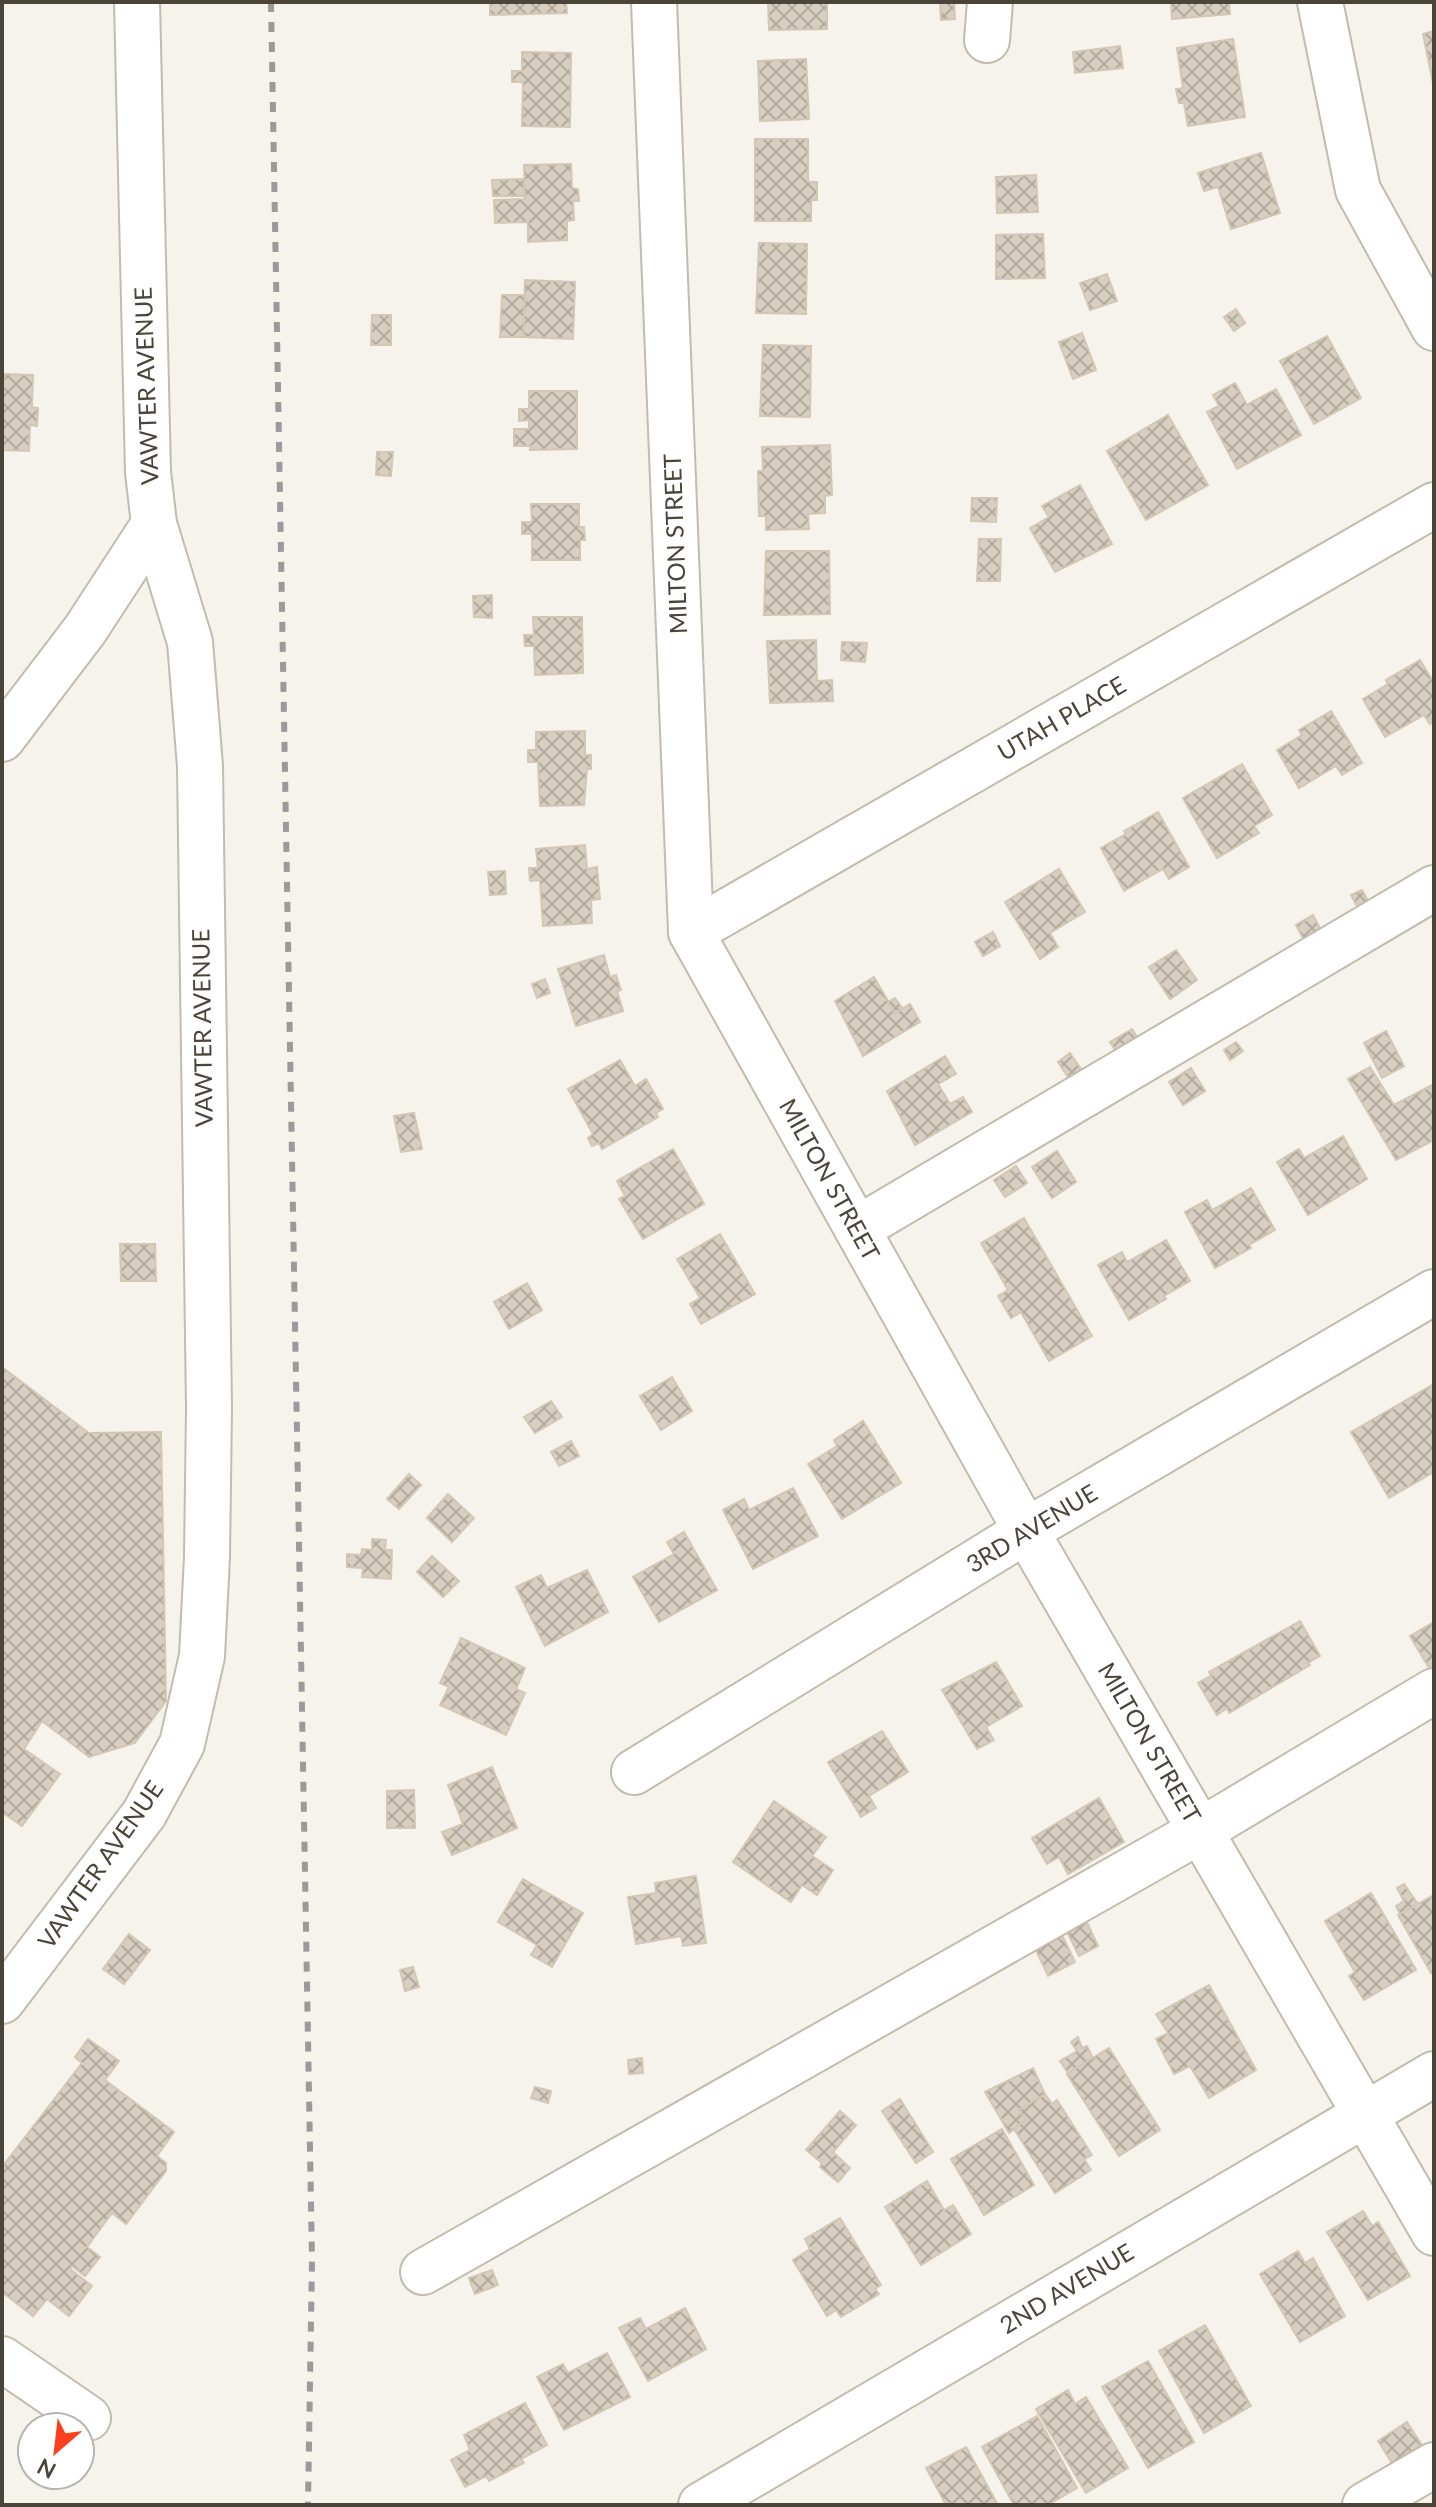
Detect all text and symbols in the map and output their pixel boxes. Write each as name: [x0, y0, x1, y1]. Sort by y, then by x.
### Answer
street label: VAWTER AVENUE: [128, 286, 163, 486]
street label: MILTON STREET: [657, 453, 692, 635]
street label: UTAH PLACE: [992, 669, 1131, 766]
street label: VAWTER AVENUE: [185, 929, 218, 1127]
street label: MILTON STREET: [774, 1093, 887, 1265]
street label: 3RD AVENUE: [961, 1477, 1102, 1578]
street label: MILTON STREET: [1093, 1657, 1208, 1828]
street label: VAWTER AVENUE: [31, 1775, 169, 1954]
street label: 2ND AVENUE: [994, 2236, 1138, 2339]
north arrow: [16, 2411, 96, 2491]
text: N: [33, 2453, 60, 2485]

